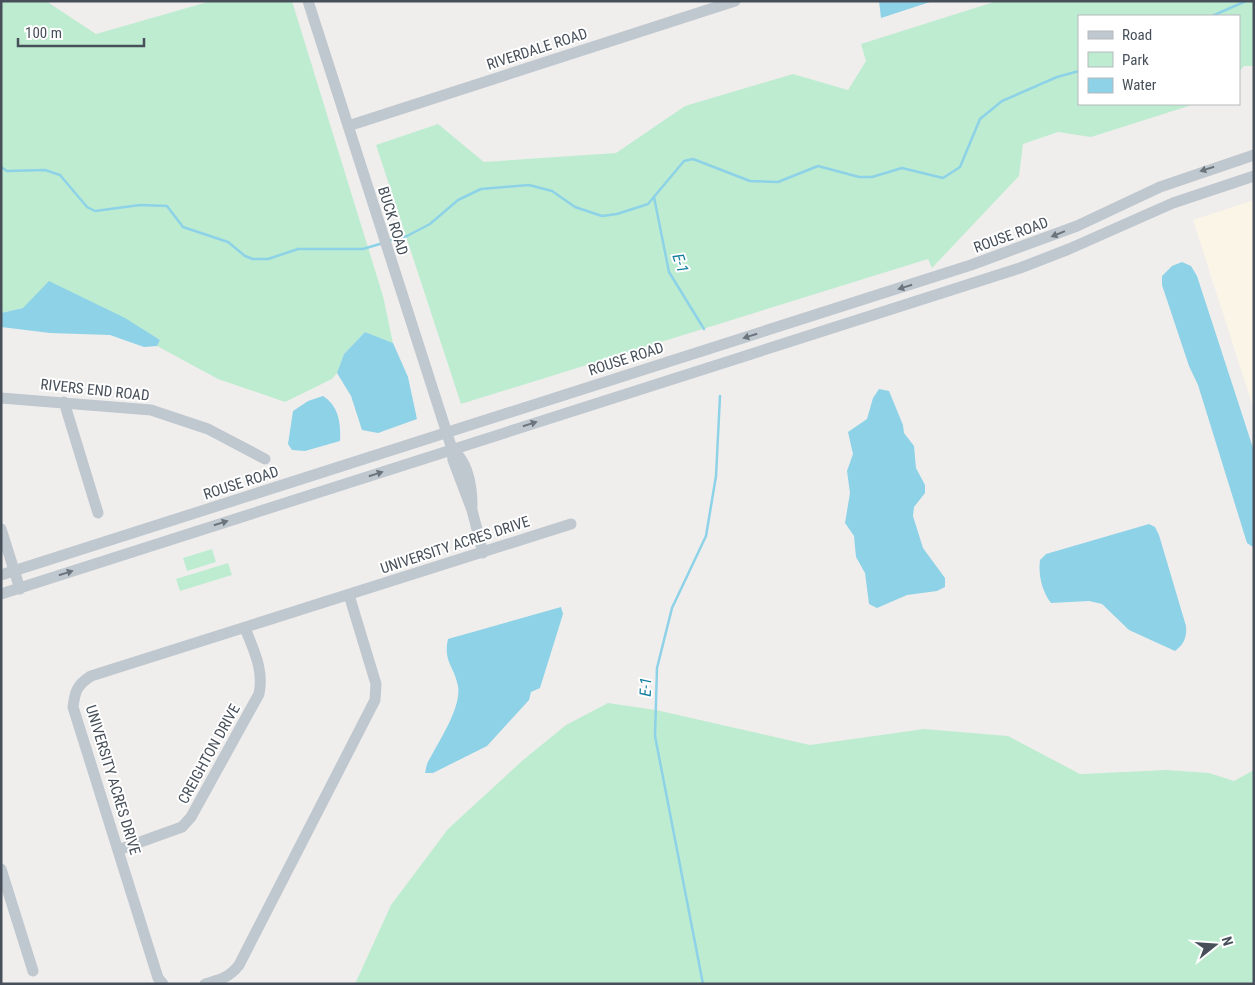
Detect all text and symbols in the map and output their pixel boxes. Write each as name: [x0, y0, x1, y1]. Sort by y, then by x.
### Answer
scale bar: [18, 15, 144, 47]
legend: [1078, 15, 1240, 105]
text: 100 m: [25, 24, 62, 42]
street label: RIVERDALE ROAD: [484, 24, 590, 74]
text: Road: [1122, 26, 1152, 44]
text: Park: [1122, 51, 1149, 69]
text: Water: [1122, 76, 1157, 94]
one-way arrow: [1200, 166, 1215, 174]
street label: BUCK ROAD: [374, 185, 412, 257]
street label: ROUSE ROAD: [971, 213, 1051, 257]
one-way arrow: [1050, 230, 1065, 238]
water label: E-1: [669, 251, 693, 275]
one-way arrow: [897, 283, 912, 291]
one-way arrow: [742, 332, 757, 340]
street label: ROUSE ROAD: [586, 338, 666, 380]
street label: RIVERS END ROAD: [40, 375, 150, 405]
one-way arrow: [523, 420, 538, 427]
street label: ROUSE ROAD: [201, 462, 281, 504]
one-way arrow: [368, 470, 383, 477]
street label: UNIVERSITY ACRES DRIVE: [378, 512, 532, 578]
one-way arrow: [213, 519, 228, 527]
one-way arrow: [59, 569, 74, 577]
water label: E-1: [636, 677, 655, 697]
street label: CREIGHTON DRIVE: [174, 701, 244, 807]
street label: UNIVERSITY ACRES DRIVE: [82, 703, 144, 857]
north arrow: [1190, 920, 1240, 970]
text: N: [1219, 935, 1236, 948]

